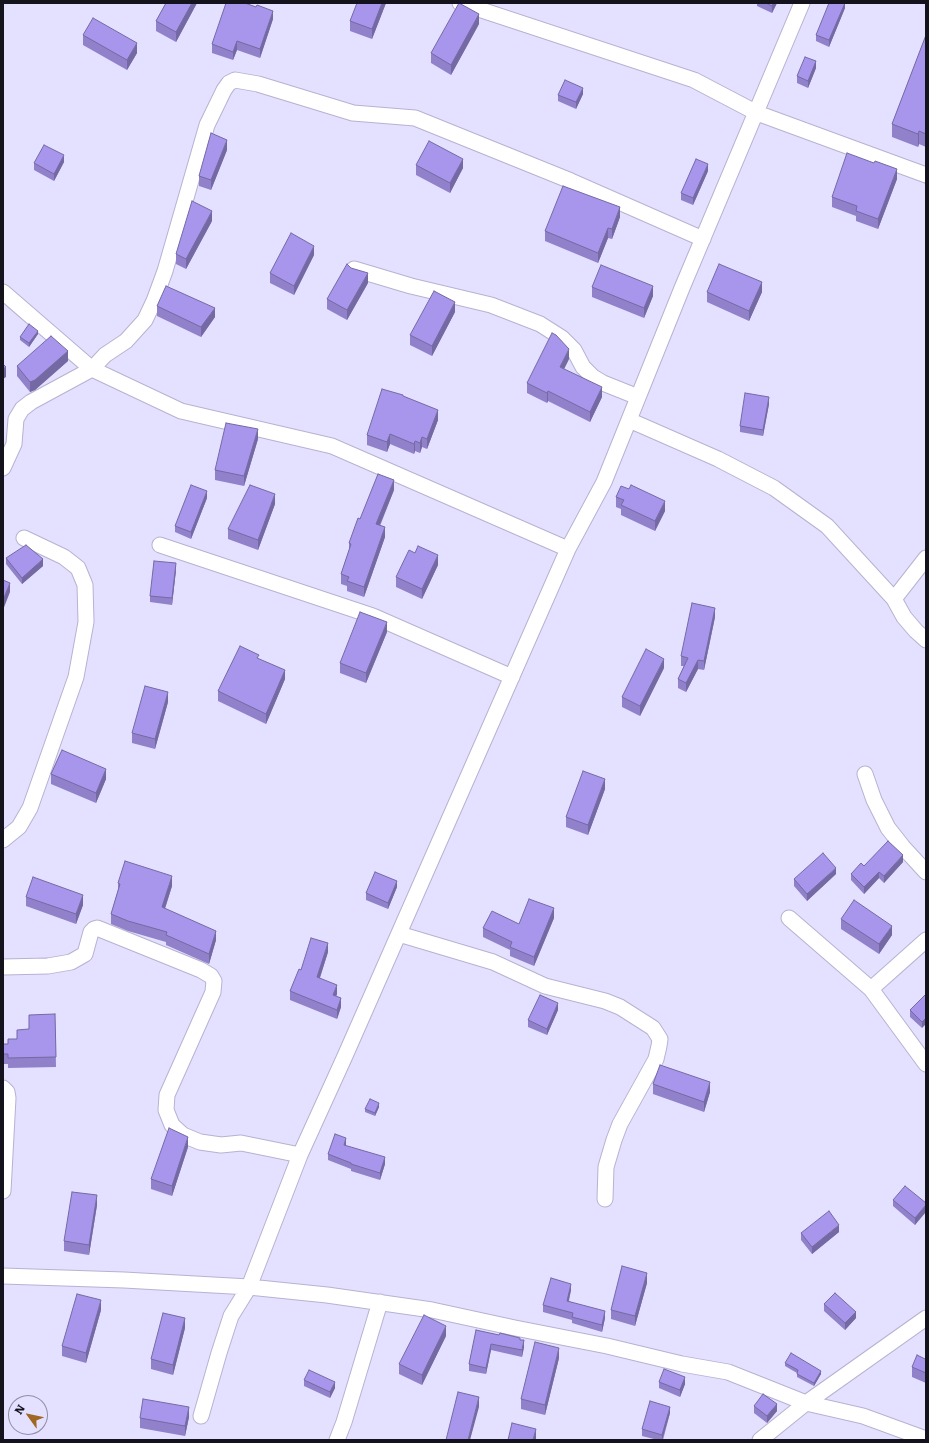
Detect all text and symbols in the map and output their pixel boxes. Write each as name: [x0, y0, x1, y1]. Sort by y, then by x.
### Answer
north arrow: [8, 1395, 48, 1435]
text: N: [10, 1401, 28, 1417]

